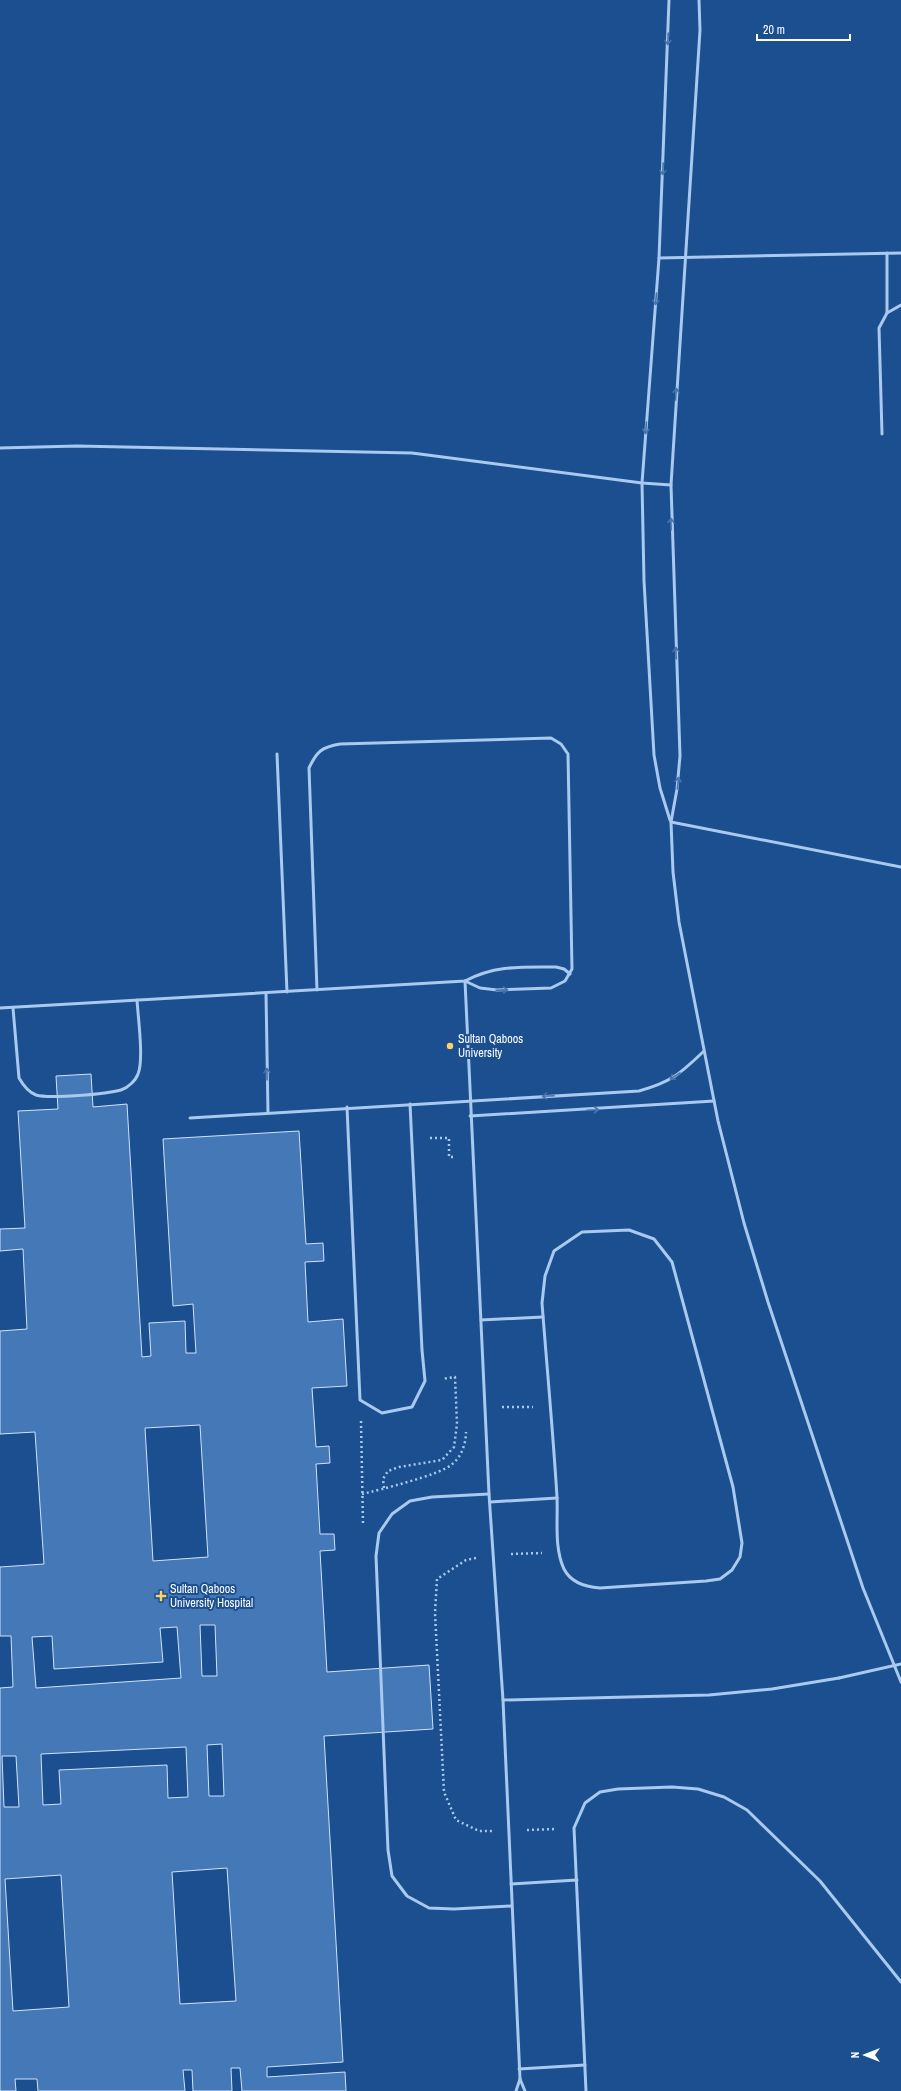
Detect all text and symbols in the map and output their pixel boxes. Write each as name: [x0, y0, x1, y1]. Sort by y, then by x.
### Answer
scale bar: [757, 16, 850, 42]
text: 20 m: [763, 22, 785, 38]
one-way arrow: [665, 32, 672, 45]
one-way arrow: [659, 162, 667, 175]
one-way arrow: [652, 292, 659, 305]
one-way arrow: [673, 388, 680, 401]
one-way arrow: [642, 421, 649, 434]
one-way arrow: [668, 518, 675, 531]
one-way arrow: [672, 647, 679, 660]
one-way arrow: [674, 777, 681, 790]
one-way arrow: [495, 986, 508, 994]
place label: Sultan Qaboos University: [458, 1031, 523, 1061]
marker: Sultan Qaboos University: [445, 1041, 455, 1051]
one-way arrow: [263, 1068, 271, 1081]
one-way arrow: [669, 1072, 680, 1081]
one-way arrow: [542, 1092, 555, 1099]
one-way arrow: [586, 1106, 599, 1113]
place label: Sultan Qaboos University Hospital: [170, 1581, 253, 1611]
marker: Sultan Qaboos University Hospital: [155, 1590, 167, 1602]
north arrow: [845, 2035, 885, 2075]
text: N: [848, 2052, 862, 2058]

